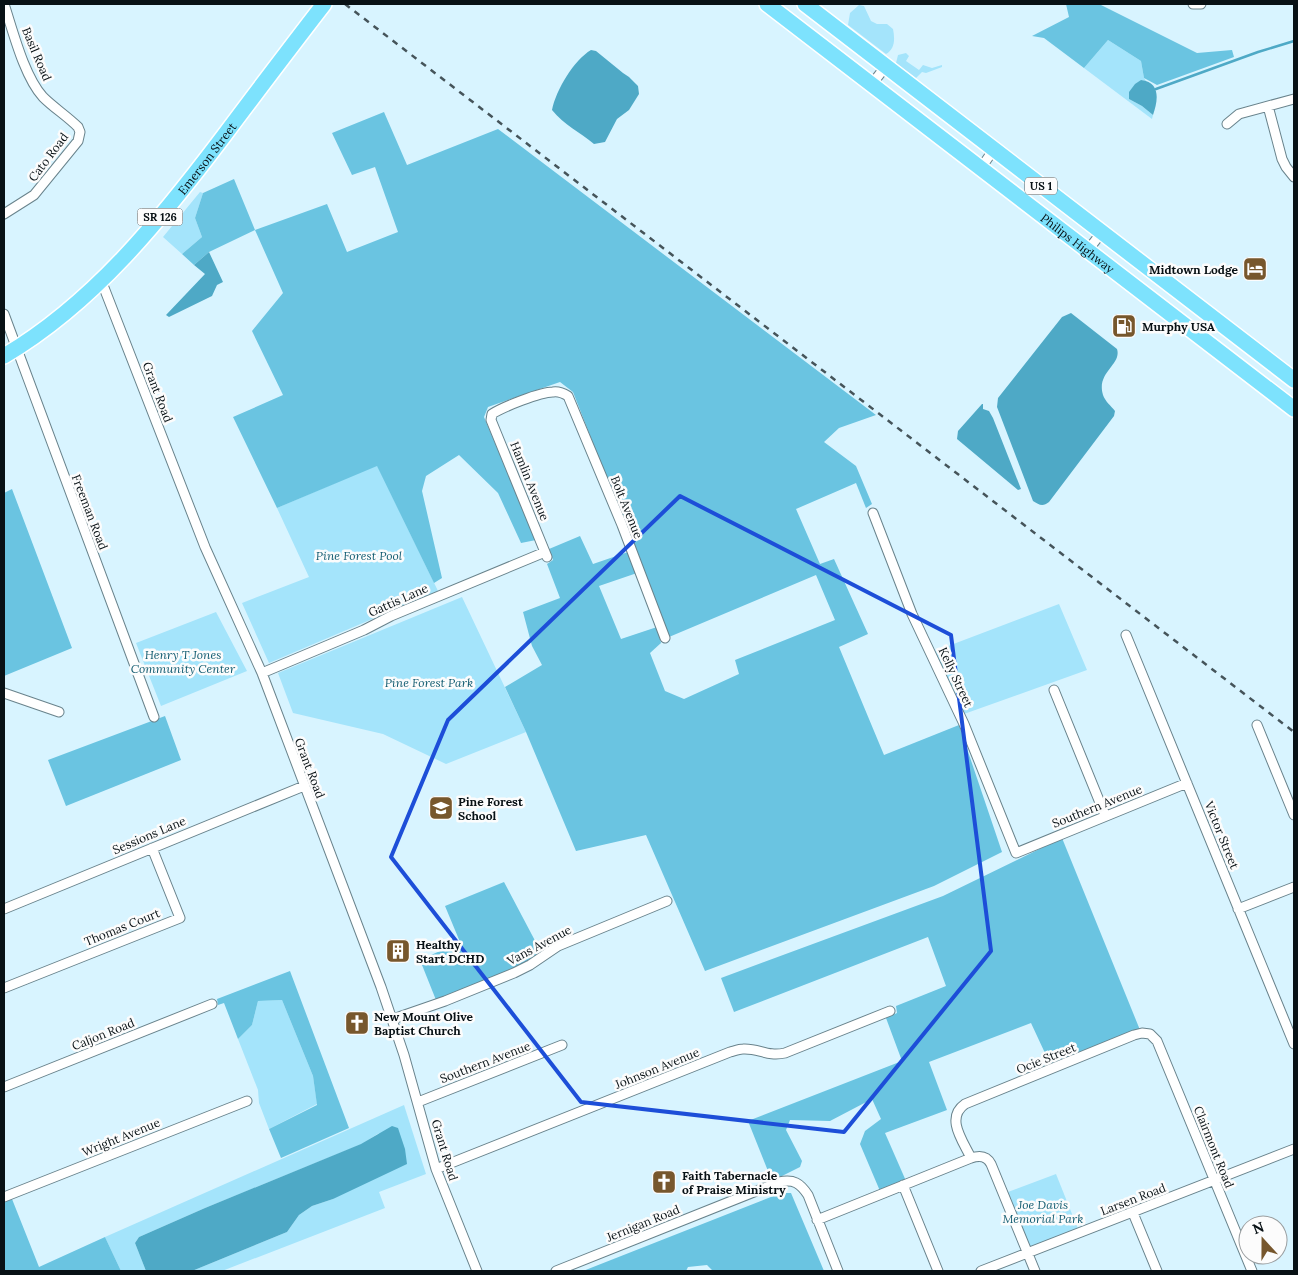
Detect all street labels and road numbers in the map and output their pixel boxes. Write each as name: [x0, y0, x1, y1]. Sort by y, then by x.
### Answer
street label: Basil Road: [19, 25, 55, 83]
street label: Emerson Street: [174, 119, 239, 197]
street label: Cato Road: [25, 130, 71, 184]
road number: US 1: [1025, 178, 1057, 195]
road number: SR 126: [138, 208, 182, 226]
street label: Philips Highway: [1038, 210, 1118, 276]
street label: Grant Road: [140, 360, 176, 424]
street label: Hamlin Avenue: [507, 439, 553, 523]
street label: Freeman Road: [69, 472, 111, 552]
street label: Bolt Avenue: [608, 473, 647, 541]
street label: Gattis Lane: [366, 580, 431, 620]
street label: Kelly Street: [936, 645, 977, 710]
street label: Grant Road: [292, 736, 328, 800]
street label: Southern Avenue: [1050, 781, 1145, 831]
street label: Victor Street: [1201, 798, 1242, 871]
street label: Sessions Lane: [110, 813, 188, 857]
street label: Thomas Court: [82, 905, 162, 949]
street label: Vans Avenue: [503, 922, 574, 969]
street label: Caljon Road: [69, 1015, 137, 1053]
street label: Southern Avenue: [438, 1038, 533, 1086]
street label: Ocie Street: [1014, 1039, 1078, 1077]
street label: Johnson Avenue: [612, 1044, 702, 1092]
street label: Clairmont Road: [1191, 1104, 1237, 1190]
street label: Wright Avenue: [80, 1114, 163, 1159]
street label: Grant Road: [429, 1118, 461, 1182]
street label: Larsen Road: [1098, 1180, 1168, 1218]
street label: Jernigan Road: [603, 1201, 682, 1245]

